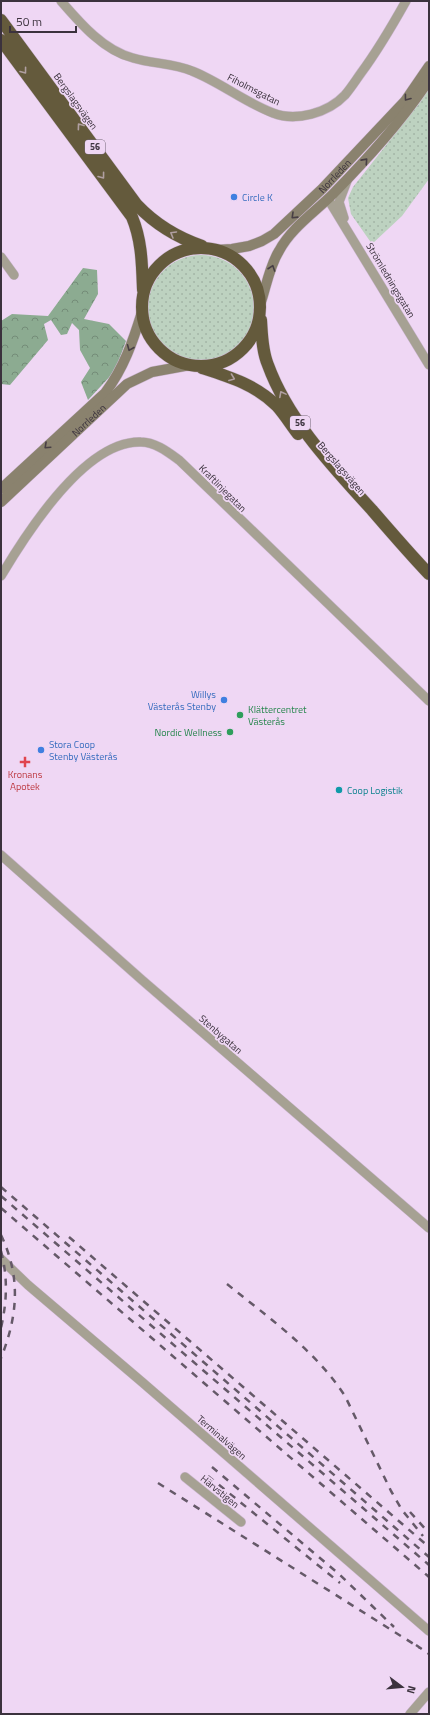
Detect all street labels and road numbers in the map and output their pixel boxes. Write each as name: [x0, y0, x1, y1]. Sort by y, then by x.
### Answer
street label: Bergslagsvägen: [50, 70, 101, 133]
street label: Fiholmsgatan: [225, 70, 283, 109]
road number: 56: [85, 140, 105, 154]
street label: Norrleden: [315, 156, 355, 197]
street label: Strömledningsgatan: [362, 240, 419, 321]
street label: Norrleden: [68, 400, 109, 440]
road number: 56: [290, 416, 310, 430]
street label: Bergslagsvägen: [314, 438, 369, 498]
street label: Kraftlinjegatan: [195, 461, 250, 516]
street label: Stenbygatan: [196, 1011, 246, 1057]
street label: Terminalvägen: [194, 1412, 250, 1463]
street label: Härvstigen: [197, 1471, 242, 1512]

